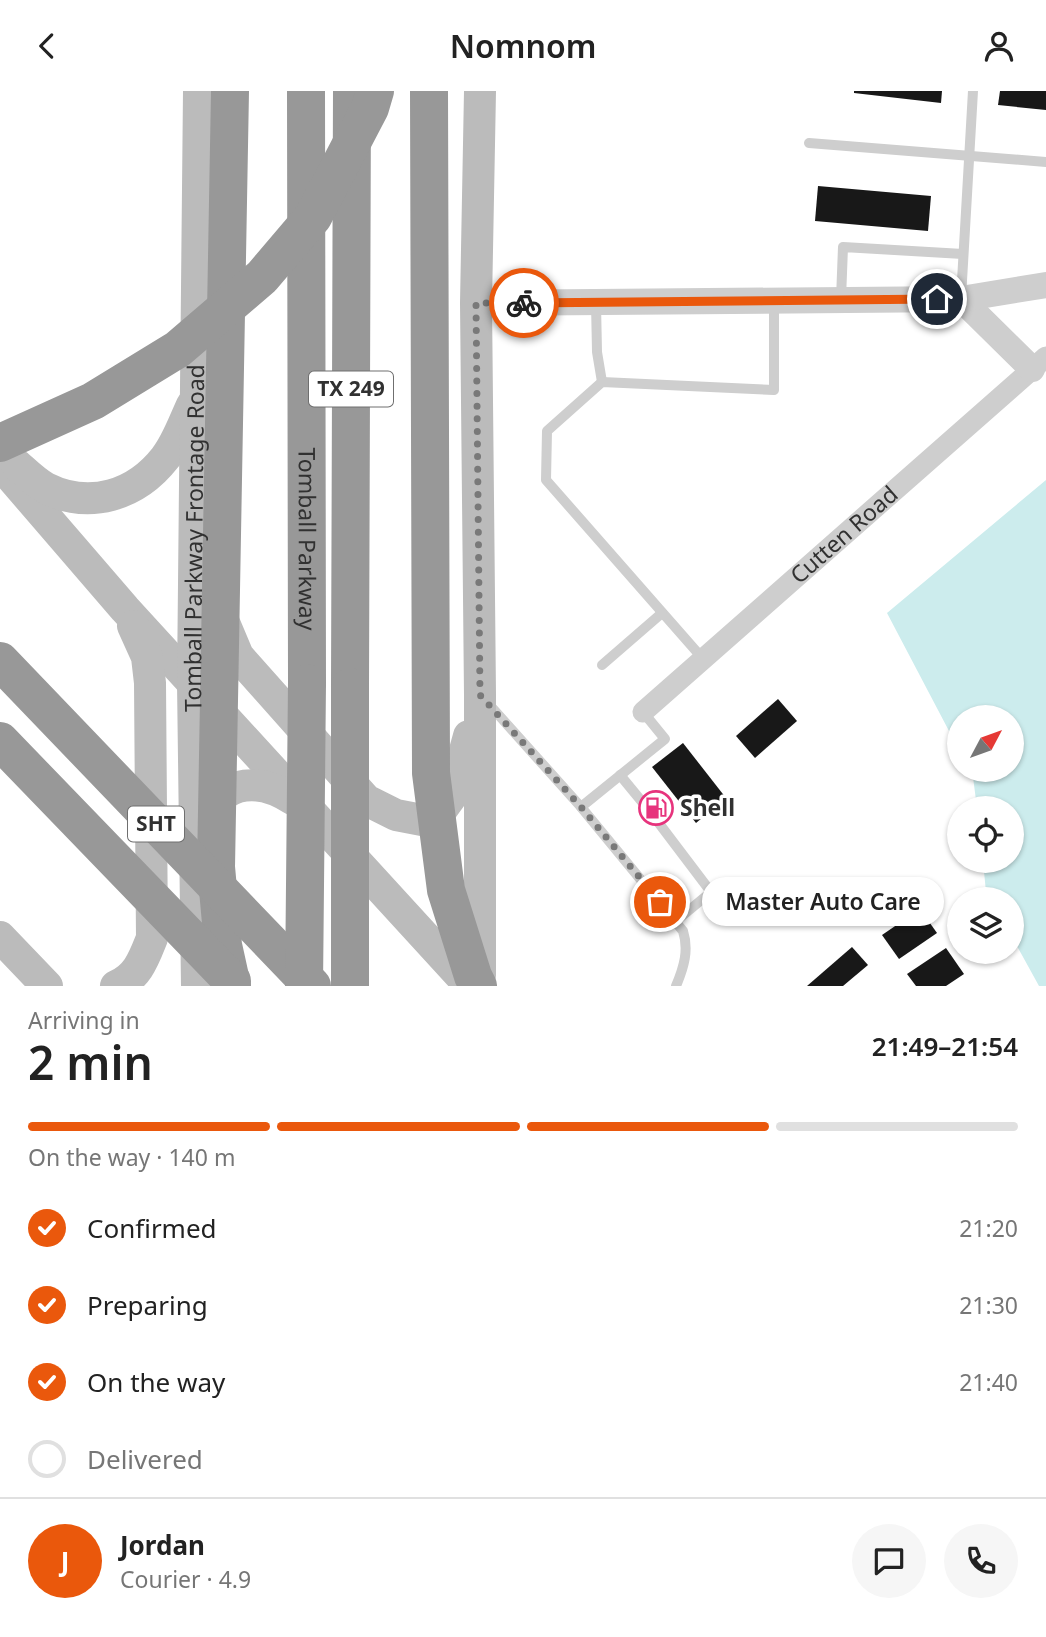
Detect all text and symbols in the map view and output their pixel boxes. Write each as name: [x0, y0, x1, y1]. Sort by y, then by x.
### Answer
text: Nomnom: [450, 24, 596, 67]
icon: back: [28, 27, 66, 65]
icon: person: [980, 27, 1018, 65]
courier: [489, 268, 559, 338]
pin: [907, 269, 967, 329]
icon: home: [918, 280, 956, 318]
icon: bike: [505, 284, 543, 322]
street label: Tomball Parkway Frontage Road: [176, 364, 211, 712]
road number: TX 249: [309, 371, 393, 407]
street label: Tomball Parkway: [292, 448, 324, 631]
street label: Cutten Road: [783, 478, 904, 590]
north arrow: [947, 705, 1024, 782]
map controls: [947, 705, 1024, 964]
fuel station icon: Shell: [637, 789, 675, 827]
place label: Shell: [680, 791, 735, 823]
button: locate: [947, 796, 1024, 873]
road number: SHT: [128, 807, 184, 841]
pin: [630, 872, 690, 932]
callout: Master Auto Care: [702, 877, 944, 927]
icon: bag: [641, 883, 679, 921]
text: Master Auto Care: [725, 885, 921, 917]
button: layers: [947, 887, 1024, 964]
text: Arriving in: [28, 1004, 140, 1036]
text: 21:49–21:54: [872, 1028, 1018, 1064]
text: 2 min: [28, 1031, 153, 1093]
text: On the way · 140 m: [28, 1141, 235, 1173]
icon: check: [28, 1209, 66, 1247]
text: Confirmed: [87, 1210, 217, 1246]
text: 21:20: [959, 1212, 1018, 1244]
icon: check: [28, 1286, 66, 1324]
text: Preparing: [87, 1287, 208, 1323]
text: 21:30: [959, 1289, 1018, 1321]
icon: check: [28, 1363, 66, 1401]
text: On the way: [87, 1364, 225, 1400]
text: 21:40: [959, 1366, 1018, 1398]
text: Delivered: [87, 1441, 203, 1477]
button: chat: [852, 1524, 926, 1598]
button: phone: [944, 1524, 1018, 1598]
text: Jordan: [120, 1527, 205, 1563]
text: J: [61, 1543, 69, 1579]
text: Courier · 4.9: [120, 1563, 251, 1595]

